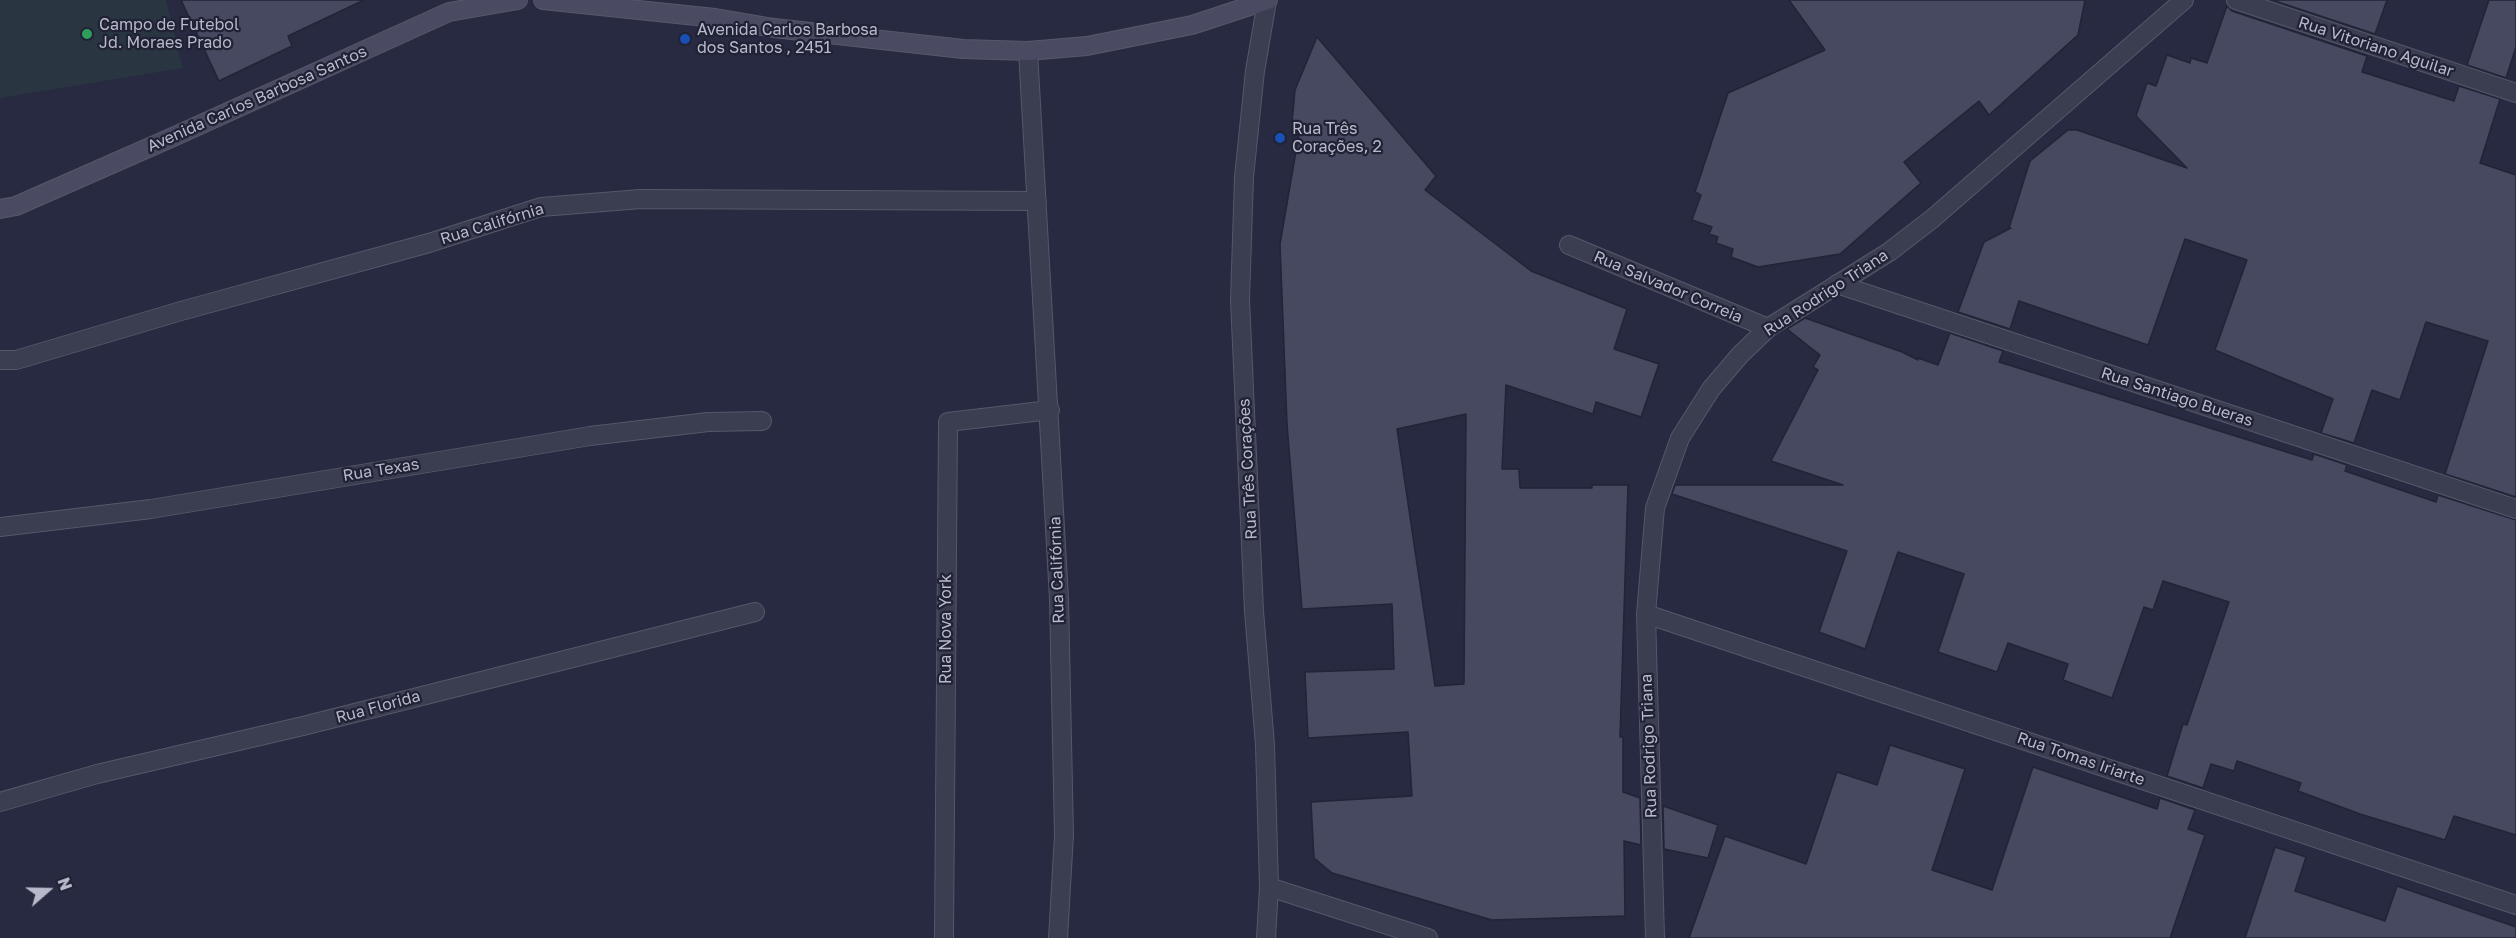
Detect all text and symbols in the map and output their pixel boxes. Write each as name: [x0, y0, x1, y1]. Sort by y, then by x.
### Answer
street label: Rua Vitoriano Aguilar: [2296, 13, 2456, 81]
place label: Campo de Futebol Jd. Moraes Prado: [99, 15, 239, 53]
place label: Avenida Carlos Barbosa dos Santos , 2451: [697, 20, 878, 58]
marker: Campo de Futebol Jd. Moraes Prado: [80, 27, 94, 41]
marker: Avenida Carlos Barbosa dos Santos , 2451: [678, 32, 692, 46]
street label: Avenida Carlos Barbosa Santos: [144, 42, 370, 156]
place label: Rua Três Corações, 2: [1292, 119, 1382, 157]
marker: Rua Três Corações, 2: [1273, 131, 1287, 145]
street label: Rua Califórnia: [438, 199, 546, 249]
street label: Rua Rodrigo Triana: [1760, 246, 1892, 340]
street label: Rua Salvador Correia: [1591, 247, 1745, 327]
street label: Rua Santiago Bueras: [2099, 363, 2255, 431]
street label: Rua Três Corações: [1235, 398, 1261, 540]
street label: Rua Texas: [342, 455, 420, 485]
street label: Rua Califórnia: [1046, 516, 1068, 624]
street label: Rua Nova York: [936, 574, 956, 684]
street label: Rua Rodrigo Triana: [1637, 674, 1661, 818]
street label: Rua Florida: [334, 686, 422, 728]
street label: Rua Tomas Iriarte: [2015, 728, 2147, 790]
north arrow: [18, 860, 78, 920]
text: N: [53, 875, 76, 893]

